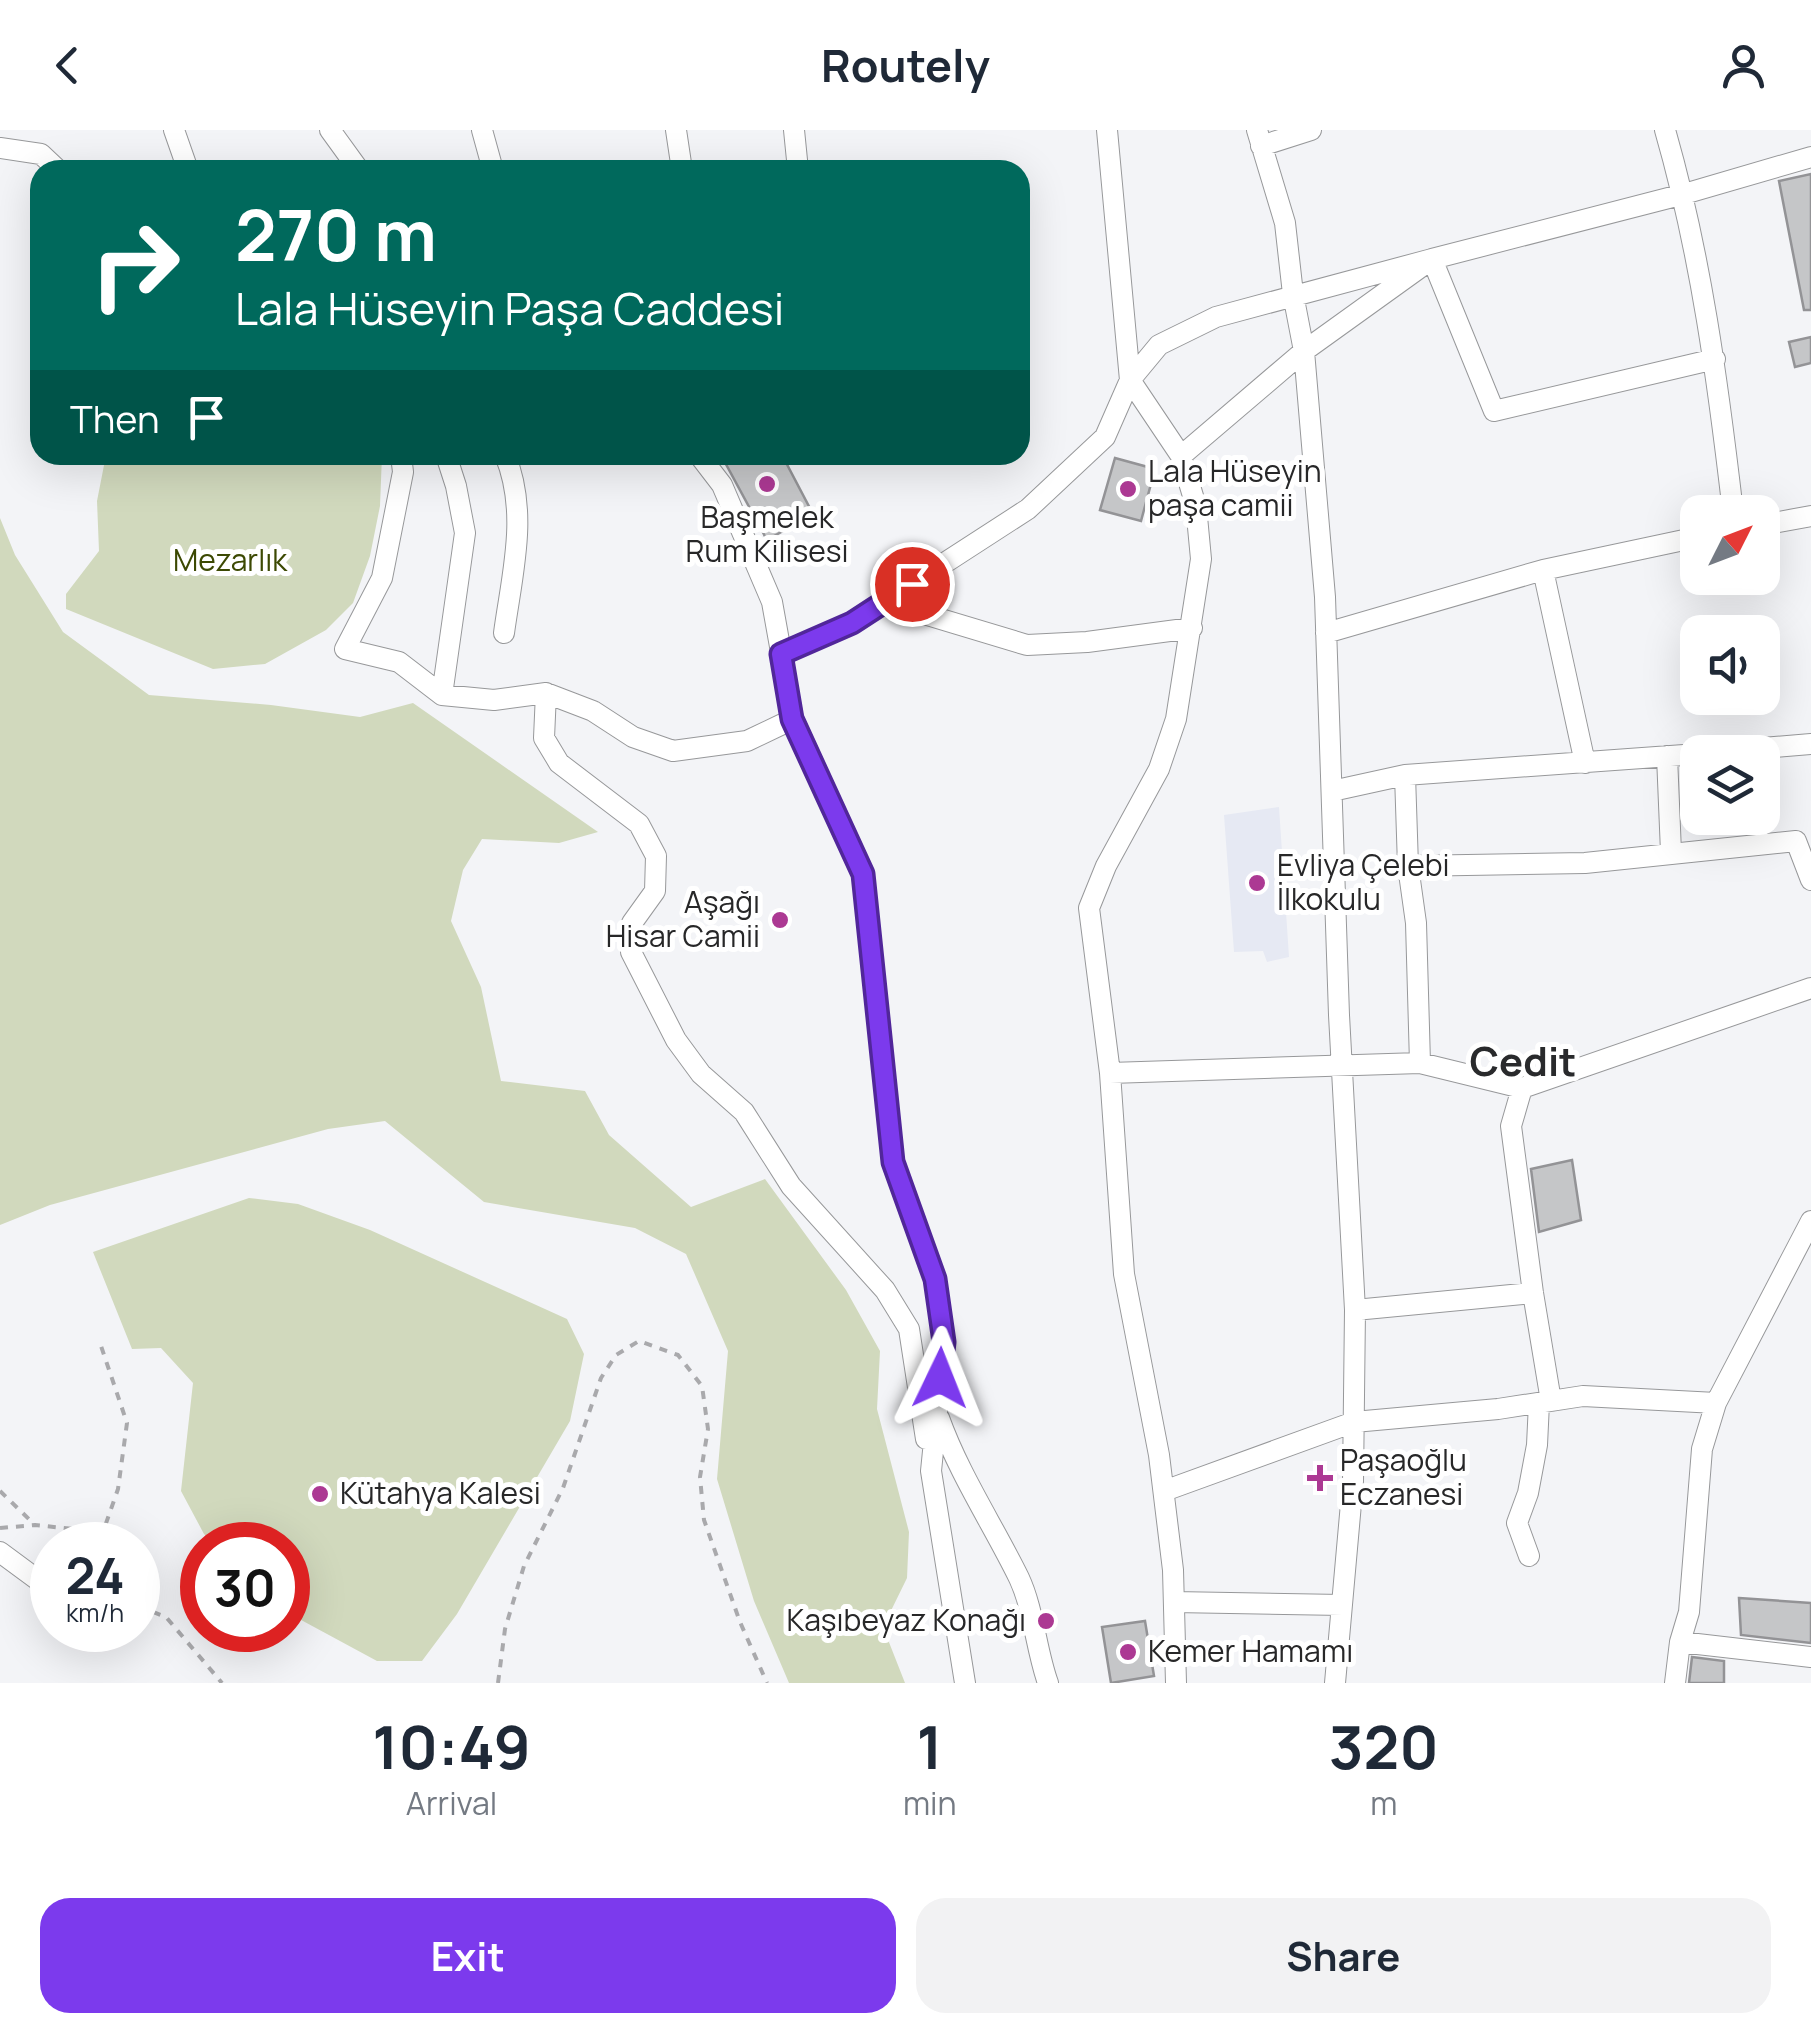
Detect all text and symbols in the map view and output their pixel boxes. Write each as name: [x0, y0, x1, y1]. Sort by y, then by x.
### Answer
text: Routely: [821, 34, 990, 96]
icon: back: [40, 38, 95, 93]
icon: person: [1716, 38, 1771, 93]
text: 270 m: [235, 186, 437, 282]
icon: right: [70, 200, 200, 330]
text: Lala Hüseyin Paşa Caddesi: [235, 277, 784, 339]
icon: arrive: [179, 390, 234, 445]
text: Then: [70, 392, 159, 444]
place label: Lala Hüseyin paşa camii: [1148, 450, 1322, 525]
marker: Başmelek Rum Kilisesi: [756, 473, 778, 495]
marker: Lala Hüseyin paşa camii: [1117, 478, 1139, 500]
north arrow: [1680, 495, 1780, 595]
map controls: [1680, 495, 1780, 835]
place label: Başmelek Rum Kilisesi: [685, 496, 849, 571]
park label: Mezarlık: [173, 539, 288, 580]
pin: [870, 542, 955, 627]
icon: arrive: [885, 557, 940, 612]
button: sound: [1680, 615, 1780, 715]
button: layers: [1680, 735, 1780, 835]
place label: Evliya Çelebi İlkokulu: [1277, 844, 1450, 919]
marker: Evliya Çelebi İlkokulu: [1246, 872, 1268, 894]
place label: Aşağı Hisar Camii: [606, 881, 760, 956]
marker: Aşağı Hisar Camii: [769, 909, 791, 931]
district label: Cedit: [1470, 1033, 1576, 1088]
position arrow: [888, 1326, 992, 1430]
place label: Paşaoğlu Eczanesi: [1340, 1439, 1467, 1514]
marker: Paşaoğlu Eczanesi: [1309, 1467, 1331, 1489]
place label: Kütahya Kalesi: [340, 1472, 541, 1513]
marker: Kütahya Kalesi: [309, 1483, 331, 1505]
speed limit sign: 30: [180, 1522, 310, 1652]
text: 24: [65, 1541, 125, 1609]
text: km/h: [66, 1595, 124, 1630]
place label: Kaşıbeyaz Konağı: [786, 1599, 1026, 1640]
marker: Kaşıbeyaz Konağı: [1035, 1610, 1057, 1632]
place label: Kemer Hamamı: [1148, 1630, 1353, 1671]
marker: Kemer Hamamı: [1117, 1641, 1139, 1663]
text: 10:49: [372, 1705, 531, 1787]
text: 1: [917, 1705, 943, 1787]
text: 320: [1329, 1705, 1439, 1787]
text: Arrival: [406, 1781, 497, 1825]
text: min: [903, 1781, 957, 1825]
text: m: [1370, 1781, 1397, 1825]
button: Exit: [40, 1898, 896, 2013]
button: Share: [916, 1898, 1771, 2013]

